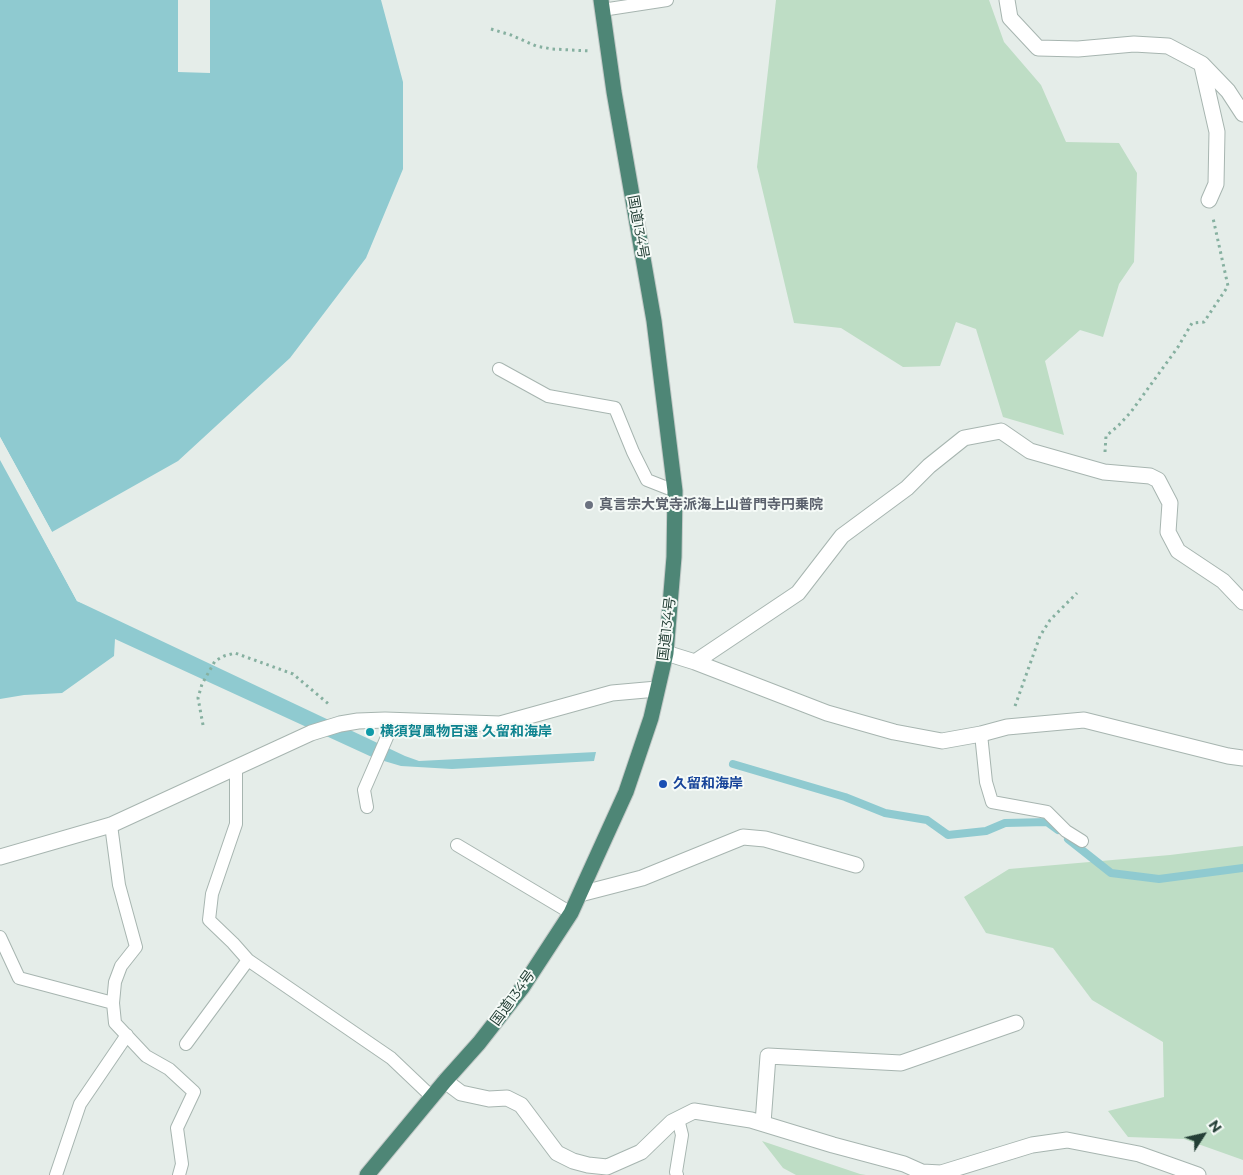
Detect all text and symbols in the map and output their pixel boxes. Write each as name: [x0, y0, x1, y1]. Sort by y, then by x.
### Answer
street label: 国道134号: [624, 194, 652, 260]
place label: 真言宗大覚寺派海上山普門寺円乗院: [599, 497, 823, 513]
marker: 真言宗大覚寺派海上山普門寺円乗院: [583, 499, 595, 511]
street label: 国道134号: [655, 596, 679, 662]
place label: 横須賀風物百選 久留和海岸: [380, 724, 552, 740]
marker: 横須賀風物百選 久留和海岸: [364, 726, 376, 738]
place label: 久留和海岸: [673, 776, 743, 792]
marker: 久留和海岸: [657, 778, 669, 790]
street label: 国道134号: [487, 967, 539, 1029]
north arrow: [1178, 1110, 1228, 1160]
text: N: [1205, 1117, 1226, 1136]

